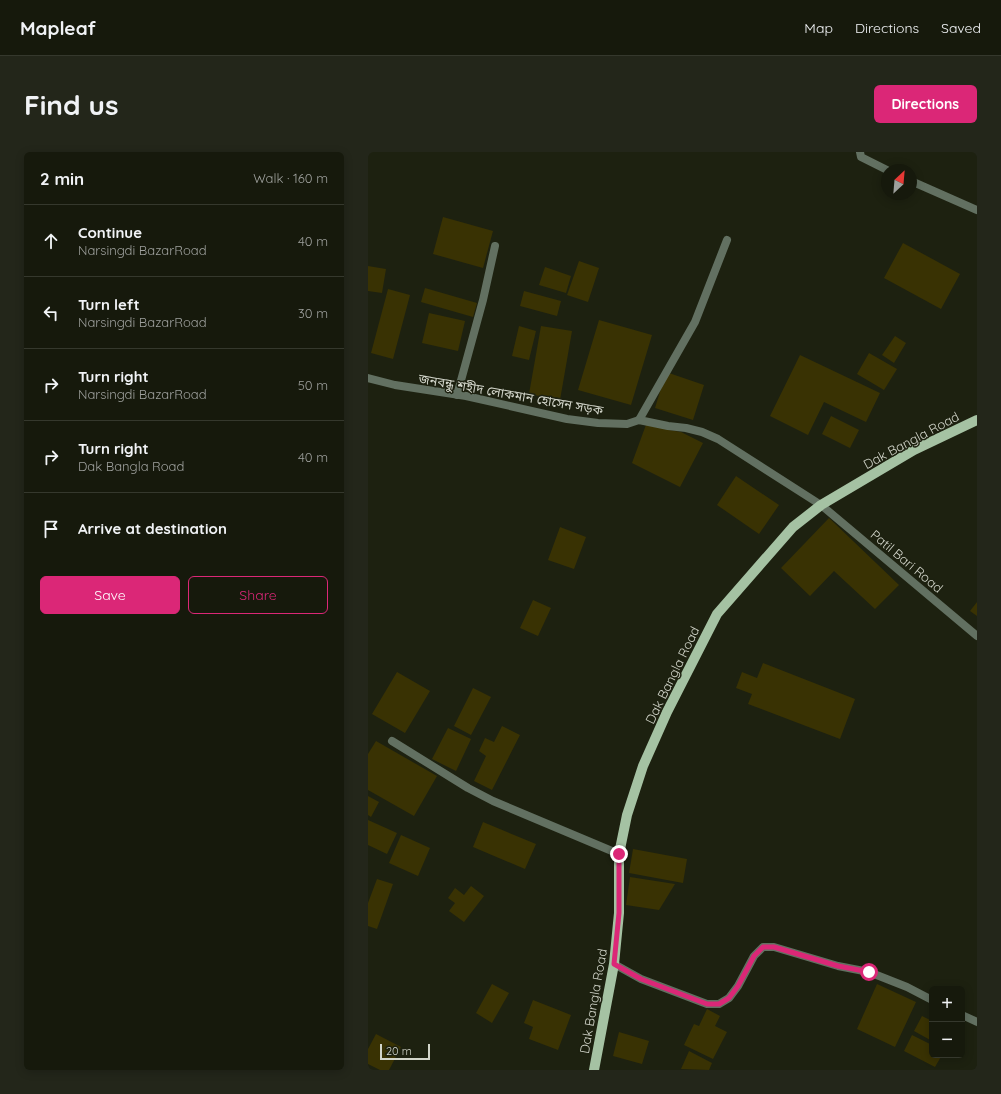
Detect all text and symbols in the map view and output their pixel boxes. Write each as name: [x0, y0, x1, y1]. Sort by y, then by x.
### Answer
text: Mapleaf: [20, 16, 96, 40]
text: Map: [804, 19, 833, 37]
text: Directions: [855, 19, 919, 37]
text: Saved: [941, 19, 981, 37]
button: Directions: [874, 85, 977, 123]
text: Find us: [24, 87, 118, 122]
north arrow: [881, 164, 917, 200]
text: 2 min: [40, 168, 84, 189]
text: Walk · 160 m: [253, 170, 328, 186]
text: Continue: [78, 223, 142, 242]
icon: ahead: [40, 230, 62, 252]
text: 40 m: [298, 233, 328, 249]
text: Narsingdi BazarRoad: [78, 242, 207, 258]
text: Turn left: [78, 295, 140, 314]
icon: left: [40, 302, 62, 324]
text: 30 m: [298, 305, 328, 321]
text: Narsingdi BazarRoad: [78, 314, 207, 330]
text: Turn right: [78, 367, 149, 386]
street label: জনবন্ধু শহীদ লোকমান হোসেন সড়ক: [416, 370, 605, 420]
icon: right: [40, 374, 62, 396]
text: 50 m: [298, 377, 328, 393]
text: Narsingdi BazarRoad: [78, 386, 207, 402]
street label: Dak Bangla Road: [860, 408, 962, 472]
text: Turn right: [78, 439, 149, 458]
icon: right: [40, 446, 62, 468]
text: 40 m: [298, 449, 328, 465]
text: Dak Bangla Road: [78, 458, 184, 474]
icon: arrive: [40, 518, 62, 540]
text: Arrive at destination: [78, 519, 227, 538]
street label: Patil Bari Road: [868, 526, 946, 596]
button: Save: [40, 576, 180, 614]
button: Share: [188, 576, 328, 614]
street label: Dak Bangla Road: [641, 624, 703, 726]
route end: [610, 845, 628, 863]
street label: Dak Bangla Road: [576, 947, 610, 1055]
route start: [860, 963, 878, 981]
map controls: [929, 986, 965, 1058]
button: +: [929, 986, 965, 1022]
button: −: [929, 1022, 965, 1058]
scale bar: [380, 1042, 430, 1061]
text: 20 m: [386, 1044, 412, 1058]

